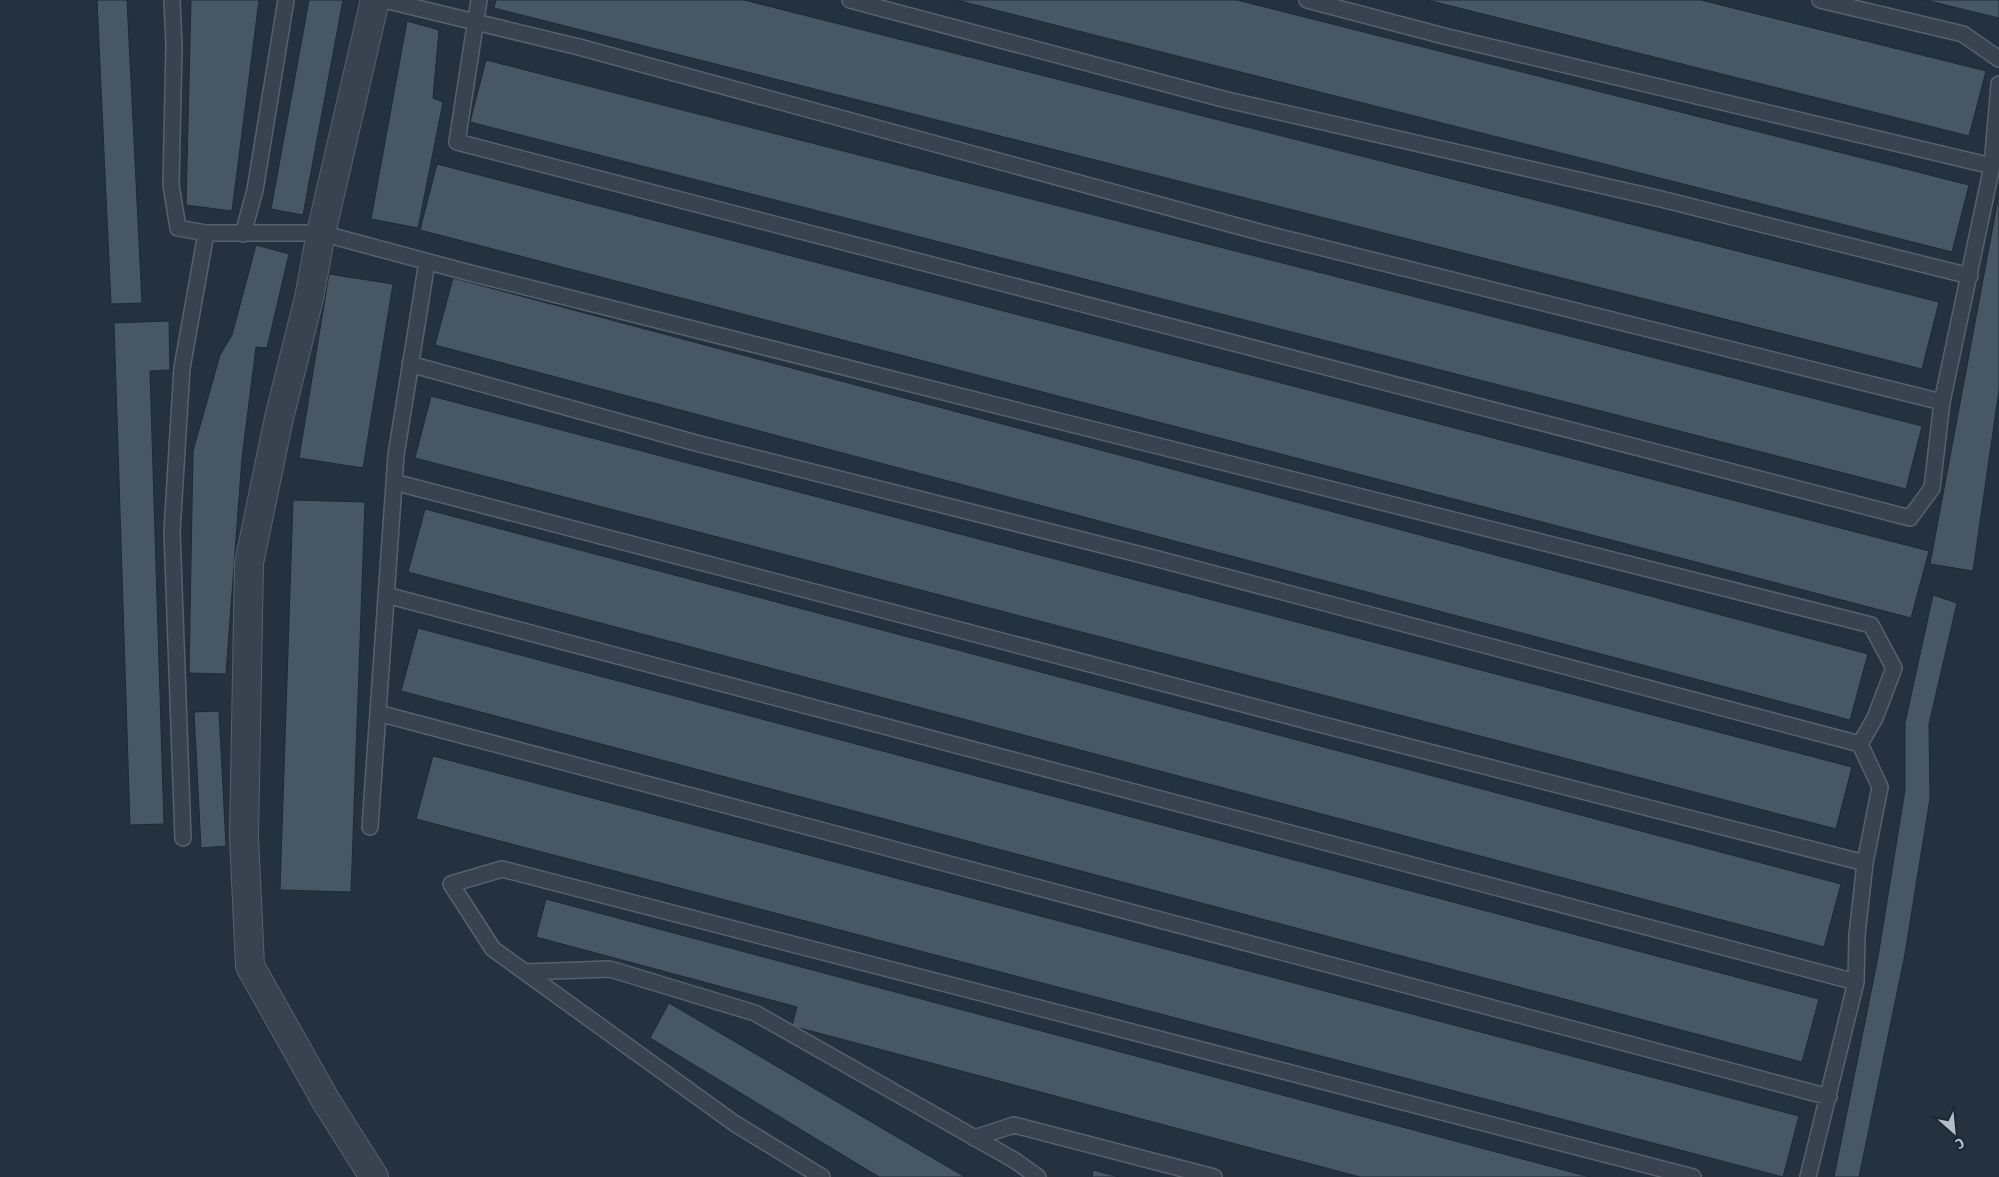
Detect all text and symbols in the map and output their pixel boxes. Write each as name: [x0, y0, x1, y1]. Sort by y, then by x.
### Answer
north arrow: [1929, 1107, 1979, 1157]
text: С: [1952, 1134, 1967, 1153]

